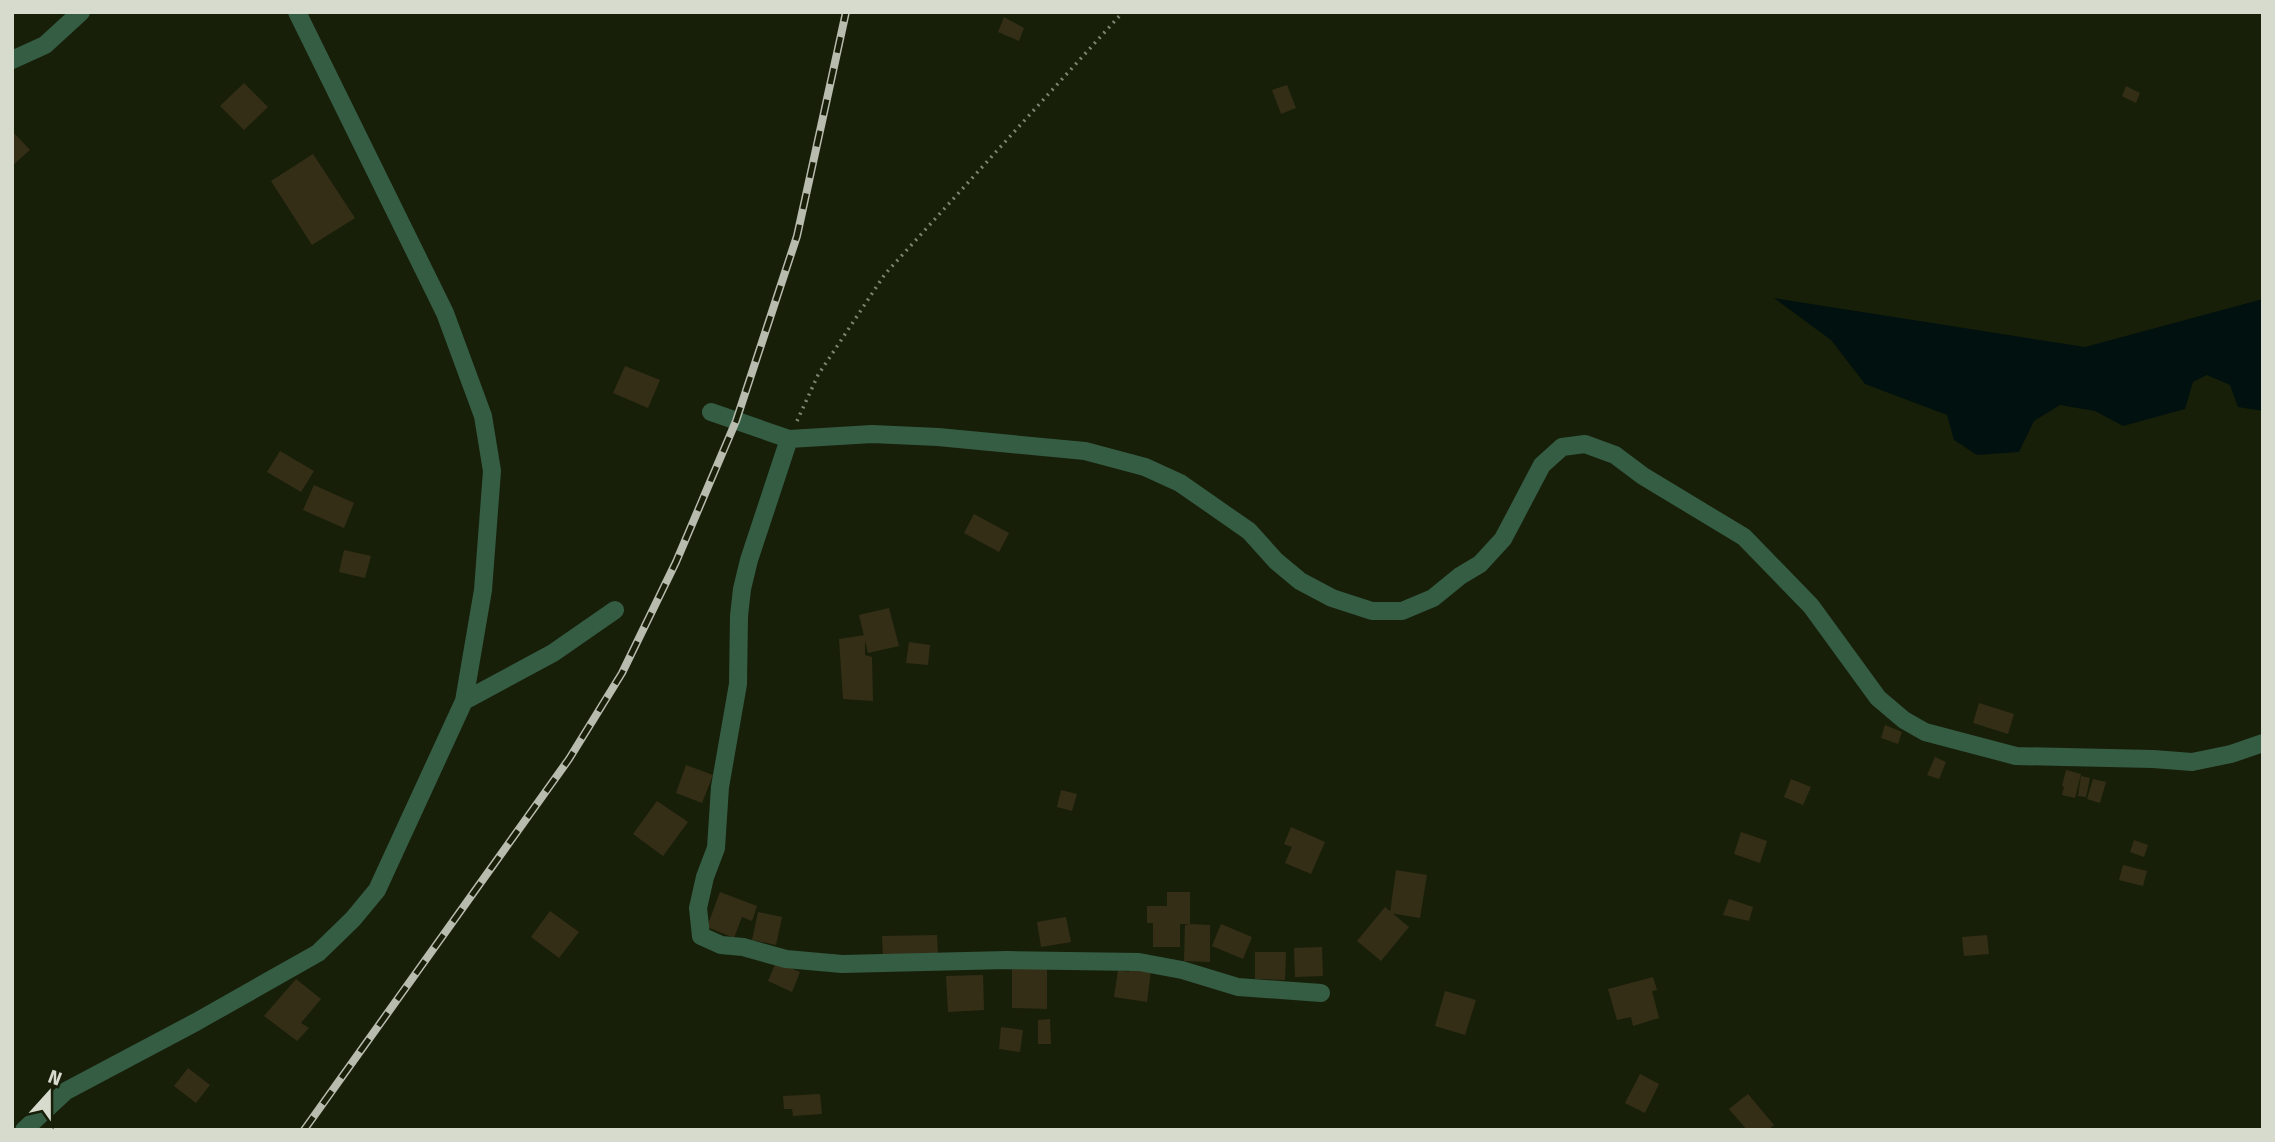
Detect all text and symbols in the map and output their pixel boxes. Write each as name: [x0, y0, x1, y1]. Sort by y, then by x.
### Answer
north arrow: [14, 1058, 84, 1128]
text: N: [45, 1065, 65, 1091]

